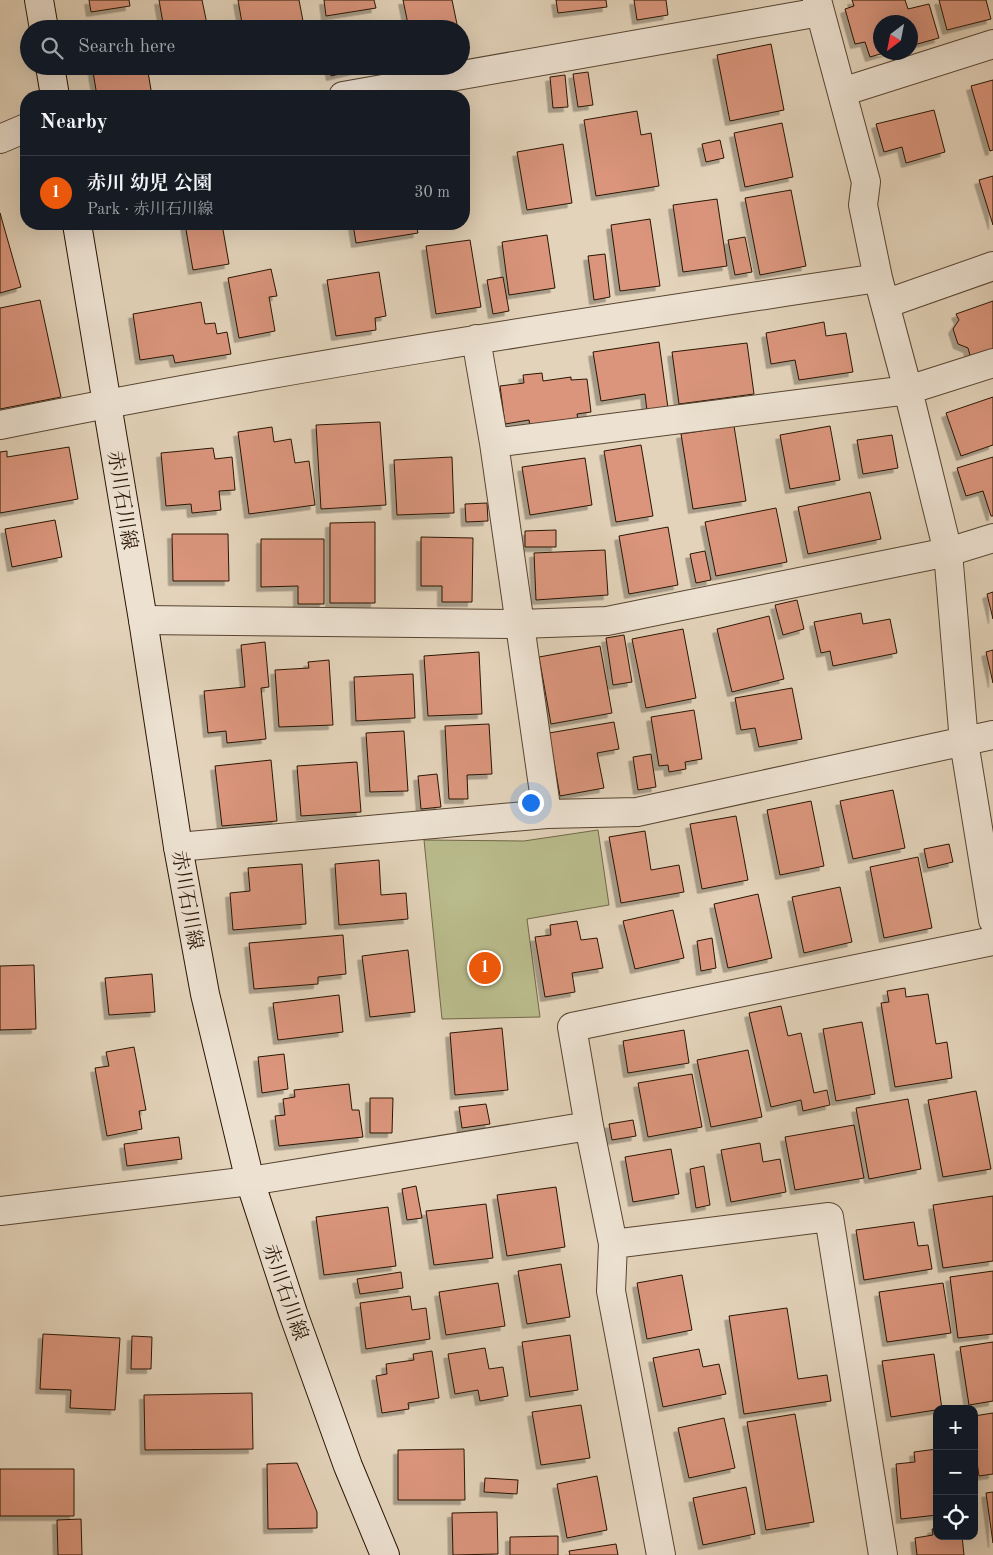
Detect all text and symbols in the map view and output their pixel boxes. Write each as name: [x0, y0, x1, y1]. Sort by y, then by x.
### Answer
north arrow: [873, 15, 918, 60]
search box: [20, 20, 470, 75]
icon: search: [38, 34, 66, 62]
text: Search here: [78, 38, 175, 57]
text: Nearby: [40, 112, 108, 133]
text: 赤川 幼児 公園: [87, 175, 212, 194]
text: 1: [51, 185, 61, 201]
text: 30 m: [414, 185, 450, 201]
text: Park · 赤川石川線: [87, 202, 213, 218]
street label: 赤川石川線: [103, 449, 141, 551]
your location: [518, 790, 544, 816]
street label: 赤川石川線: [167, 849, 207, 951]
pin: 1: [469, 949, 501, 987]
street label: 赤川石川線: [258, 1241, 312, 1343]
map controls: [933, 1405, 978, 1540]
button: +: [933, 1405, 978, 1450]
button: −: [933, 1450, 978, 1495]
button: locate: [933, 1495, 978, 1540]

